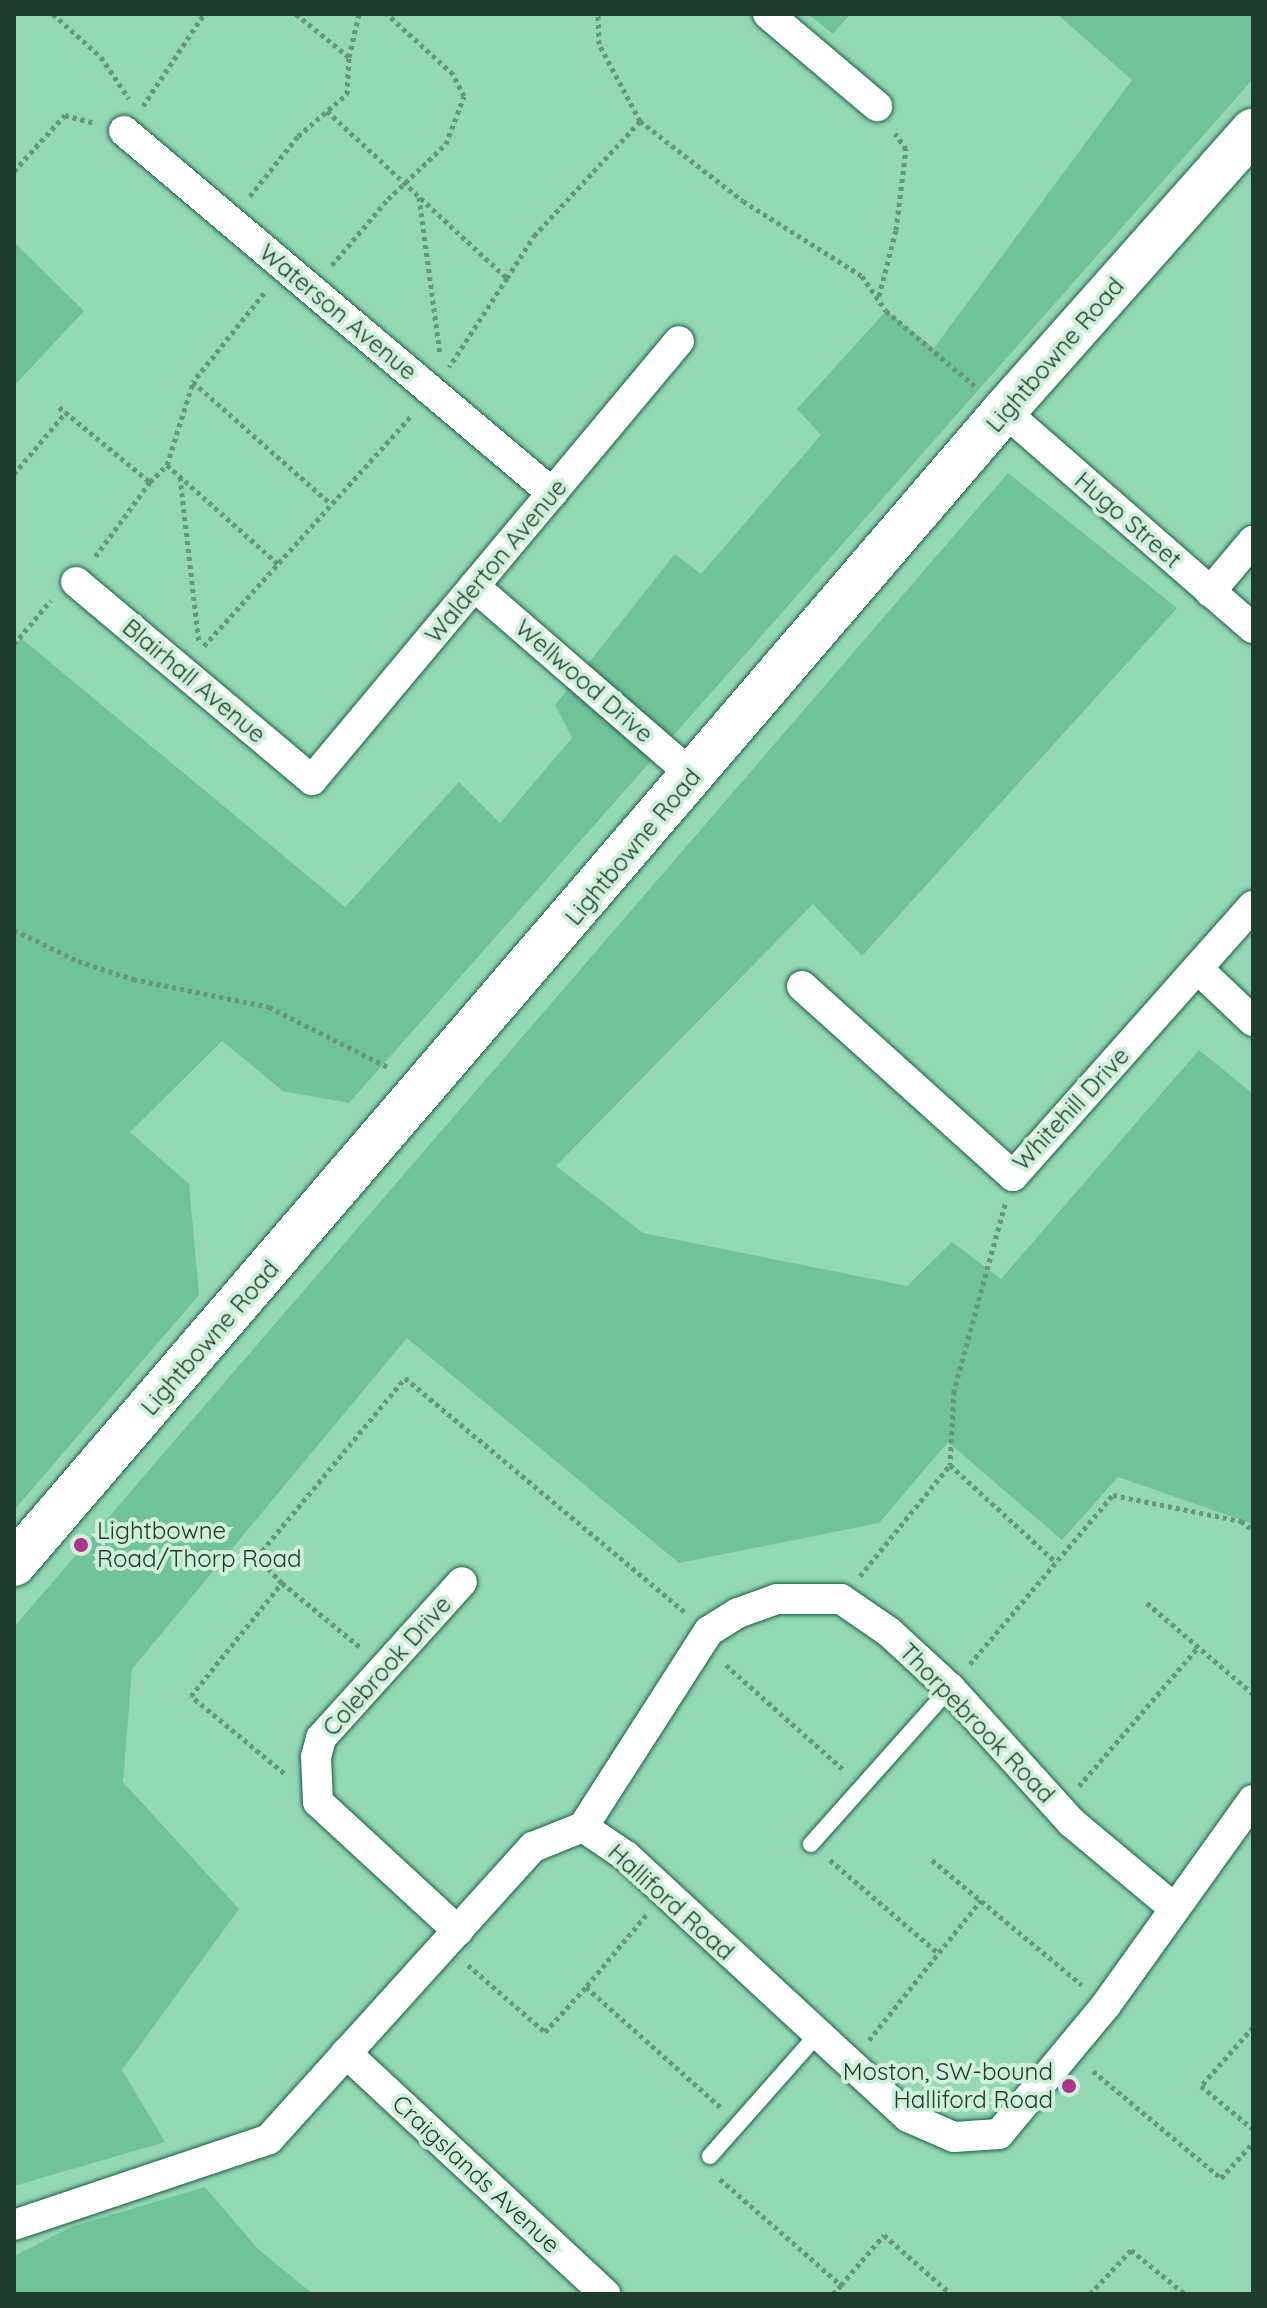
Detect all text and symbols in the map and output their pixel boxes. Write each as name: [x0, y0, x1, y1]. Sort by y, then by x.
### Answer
street label: Waterson Avenue: [253, 238, 423, 386]
street label: Lightbowne Road: [980, 272, 1130, 438]
street label: Hugo Street: [1069, 466, 1187, 574]
street label: Walderton Avenue: [419, 473, 573, 649]
street label: Blairhall Avenue: [117, 613, 271, 749]
street label: Wellwood Drive: [509, 613, 659, 749]
street label: Lightbowne Road: [559, 763, 707, 931]
street label: Whitehill Drive: [1007, 1042, 1135, 1176]
street label: Lightbowne Road: [135, 1255, 285, 1421]
place label: Lightbowne Road/Thorp Road: [97, 1517, 302, 1573]
marker: Lightbowne Road/Thorp Road: [72, 1536, 90, 1554]
street label: Colebrook Drive: [317, 1590, 457, 1742]
street label: Thorpebrook Road: [893, 1637, 1061, 1809]
street label: Halliford Road: [602, 1838, 740, 1966]
place label: Moston, SW-bound Halliford Road: [843, 2058, 1053, 2114]
marker: Moston, SW-bound Halliford Road: [1060, 2077, 1078, 2095]
street label: Craigslands Avenue: [386, 2089, 566, 2259]

